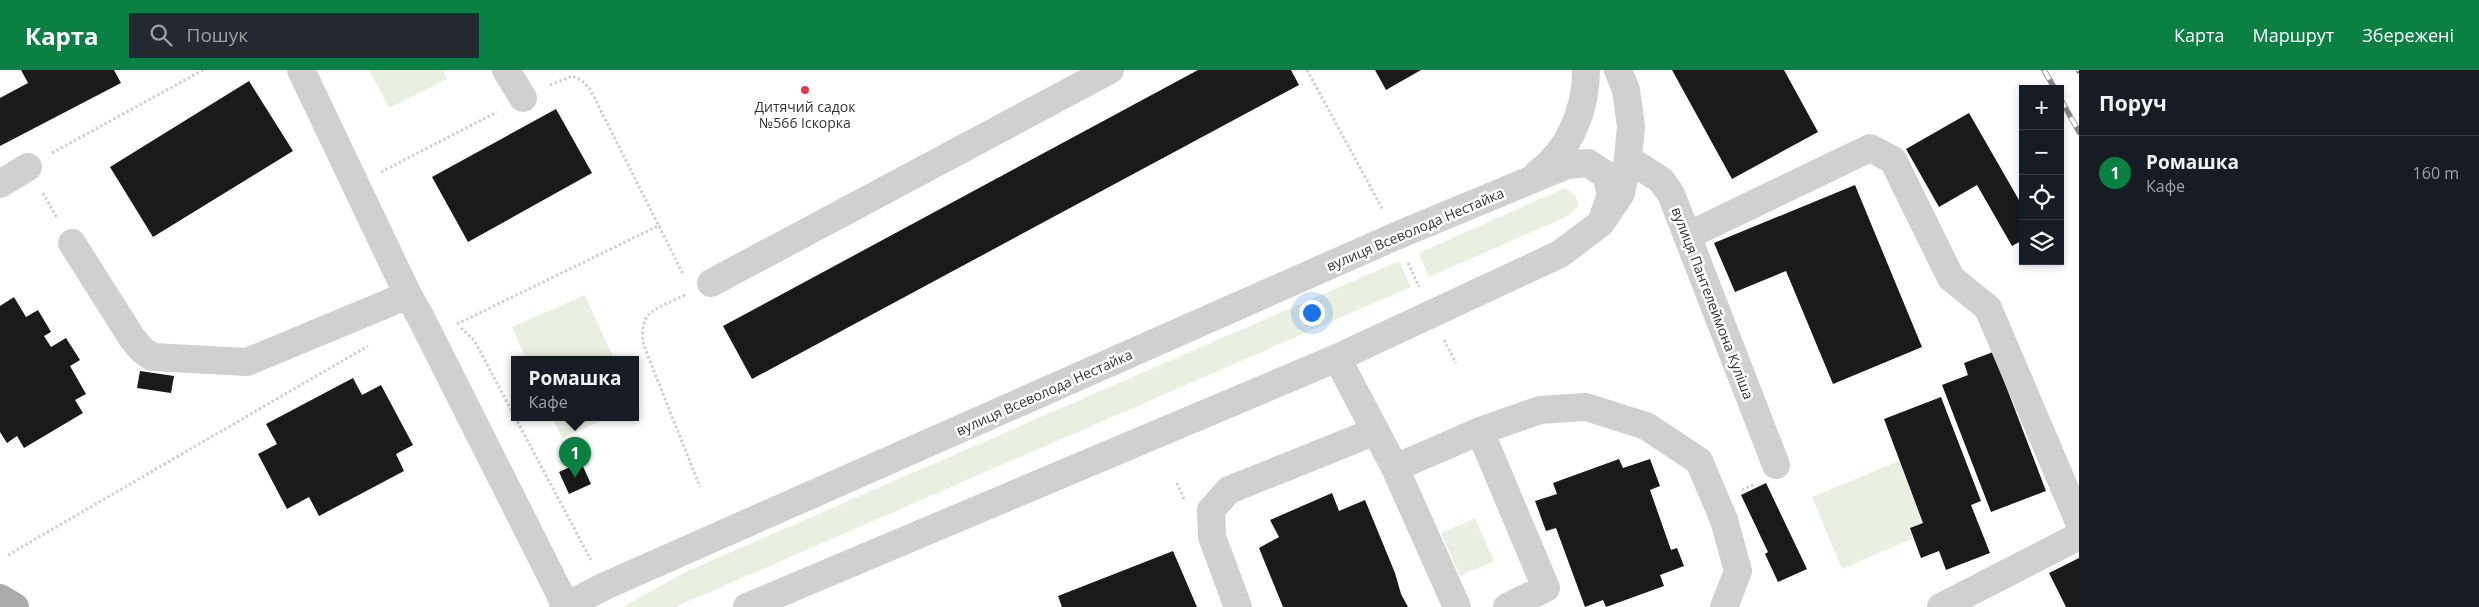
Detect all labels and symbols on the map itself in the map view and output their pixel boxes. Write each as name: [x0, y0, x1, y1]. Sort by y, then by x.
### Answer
marker: Дитячий садок №566 Іскорка: [799, 84, 811, 96]
place label: Дитячий садок №566 Іскорка: [755, 97, 856, 132]
street label: вулиця Всеволода Нестайка: [1323, 183, 1507, 275]
street label: вулиця Пантелеймона Куліша: [1667, 204, 1759, 402]
your location: [1299, 300, 1325, 326]
street label: вулиця Всеволода Нестайка: [953, 344, 1135, 440]
pin: 1: [559, 437, 591, 478]

